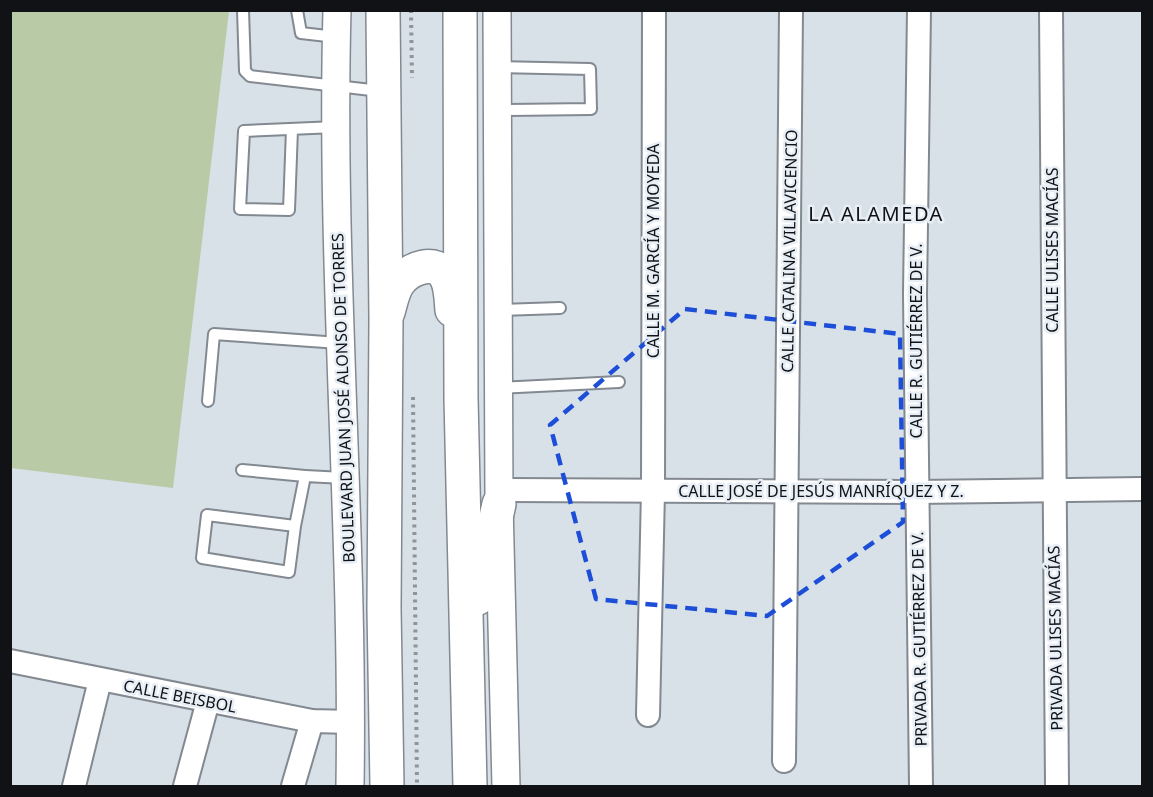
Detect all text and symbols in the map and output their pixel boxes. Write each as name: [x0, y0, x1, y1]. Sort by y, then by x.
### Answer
street label: CALLE CATALINA VILLAVICENCIO: [776, 129, 802, 373]
street label: CALLE M. GARCÍA Y MOYEDA: [642, 143, 664, 358]
street label: CALLE ULISES MACÍAS: [1041, 167, 1063, 333]
district label: LA ALAMEDA: [808, 200, 944, 227]
street label: BOULEVARD JUAN JOSÉ ALONSO DE TORRES: [326, 233, 360, 563]
street label: CALLE R. GUTIÉRREZ DE V.: [905, 243, 927, 439]
street label: CALLE JOSÉ DE JESÚS MANRÍQUEZ Y Z.: [678, 480, 964, 502]
street label: PRIVADA R. GUTIÉRREZ DE V.: [906, 531, 932, 747]
street label: PRIVADA ULISES MACÍAS: [1042, 545, 1068, 731]
street label: CALLE BEISBOL: [121, 674, 239, 718]

